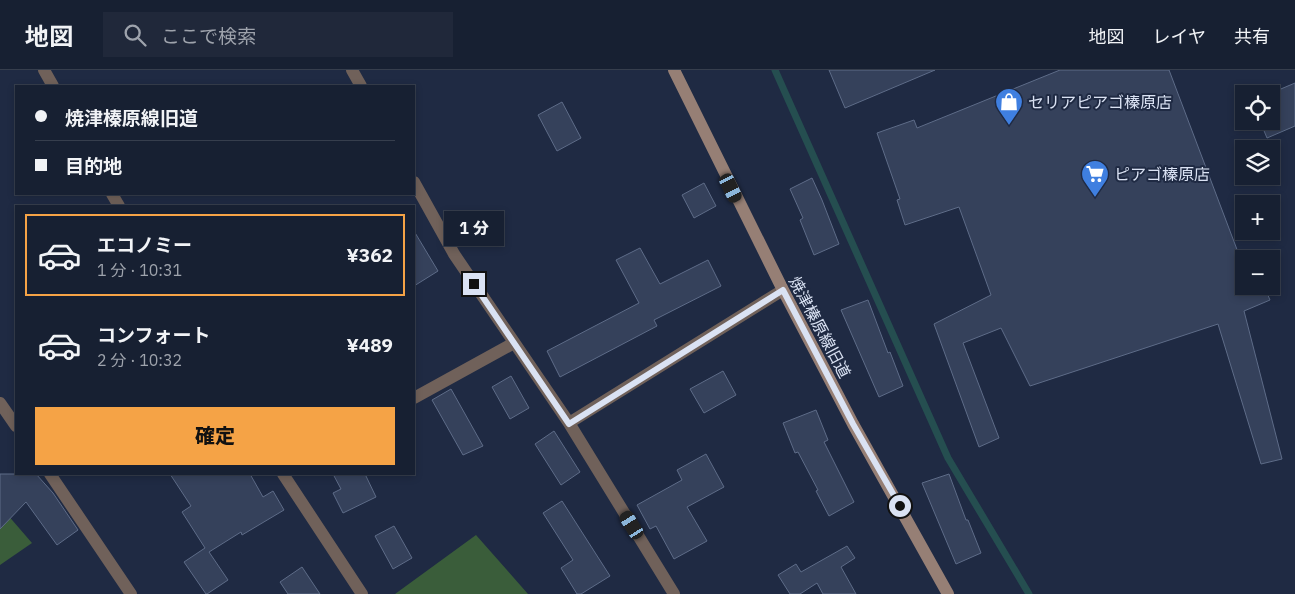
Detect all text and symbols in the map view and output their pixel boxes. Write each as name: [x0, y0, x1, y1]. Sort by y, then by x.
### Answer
search box: [103, 12, 453, 57]
text: 地図: [25, 20, 73, 52]
icon: search: [121, 21, 149, 49]
text: ここで検索: [161, 24, 256, 48]
text: 地図: [1089, 25, 1125, 48]
text: レイヤ: [1153, 25, 1206, 48]
text: 共有: [1234, 25, 1270, 48]
map controls: [1235, 85, 1280, 295]
button: locate: [1235, 85, 1280, 130]
shop icon: セリアピアゴ榛原店: [994, 87, 1024, 126]
place label: セリアピアゴ榛原店: [1028, 92, 1172, 112]
text: 焼津榛原線旧道: [65, 106, 198, 130]
button: layers: [1235, 140, 1280, 185]
text: 目的地: [65, 154, 122, 178]
supermarket icon: ピアゴ榛原店: [1080, 159, 1110, 198]
place label: ピアゴ榛原店: [1114, 164, 1210, 184]
car: [717, 171, 744, 205]
button: +: [1235, 195, 1280, 240]
callout: 1 分: [444, 212, 504, 246]
text: 1 分: [459, 218, 489, 238]
icon: car: [37, 233, 82, 278]
text: エコノミー: [97, 233, 192, 257]
text: ¥362: [346, 243, 393, 267]
button: −: [1235, 250, 1280, 295]
text: 1 分 · 10:31: [97, 260, 182, 280]
route end: [463, 273, 485, 295]
street label: 焼津榛原線旧道: [785, 273, 855, 381]
icon: car: [37, 323, 82, 368]
text: コンフォート: [97, 323, 210, 347]
text: ¥489: [346, 333, 393, 357]
text: 2 分 · 10:32: [97, 350, 182, 370]
button: 確定: [35, 407, 395, 465]
route start: [889, 495, 911, 517]
car: [617, 508, 646, 542]

